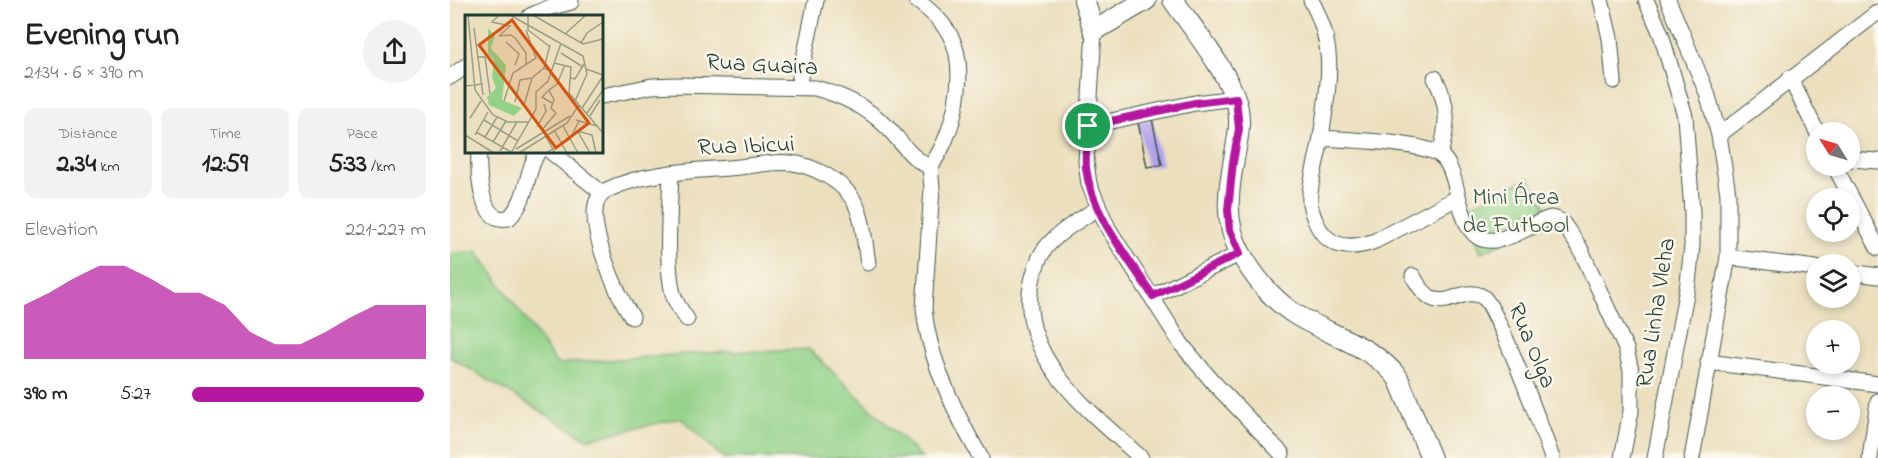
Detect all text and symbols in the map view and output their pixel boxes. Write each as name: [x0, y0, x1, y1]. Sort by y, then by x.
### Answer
text: Evening run: [24, 12, 179, 60]
inset map: [465, 15, 603, 153]
button: share: [363, 20, 426, 83]
street label: Rua Guaira: [705, 46, 819, 86]
text: 21:34 · 6 × 390 m: [24, 59, 144, 88]
pin: [1062, 100, 1113, 151]
icon: arrive: [1071, 109, 1104, 142]
text: Distance: [59, 122, 117, 146]
text: Time: [209, 122, 241, 146]
text: Pace: [346, 122, 378, 146]
north arrow: [1806, 122, 1860, 176]
map controls: [1806, 122, 1860, 440]
street label: Rua Ibicui: [697, 128, 795, 166]
text: 2.34: [56, 146, 96, 184]
text: 12:59: [202, 146, 248, 184]
text: 5:33: [329, 146, 367, 184]
text: km: [96, 155, 120, 179]
text: /km: [367, 155, 395, 179]
park label: Mini Área de Futbool: [1463, 181, 1569, 244]
button: locate: [1806, 188, 1860, 242]
text: Elevation: [24, 216, 98, 245]
text: 221–227 m: [345, 216, 426, 245]
street label: Rua Linha Vleha: [1628, 235, 1686, 391]
button: layers: [1806, 254, 1860, 308]
street label: Rua Olga: [1497, 298, 1565, 394]
button: +: [1806, 320, 1860, 374]
text: 390 m: [24, 380, 67, 409]
text: 5:27: [120, 380, 151, 409]
button: −: [1806, 386, 1860, 440]

